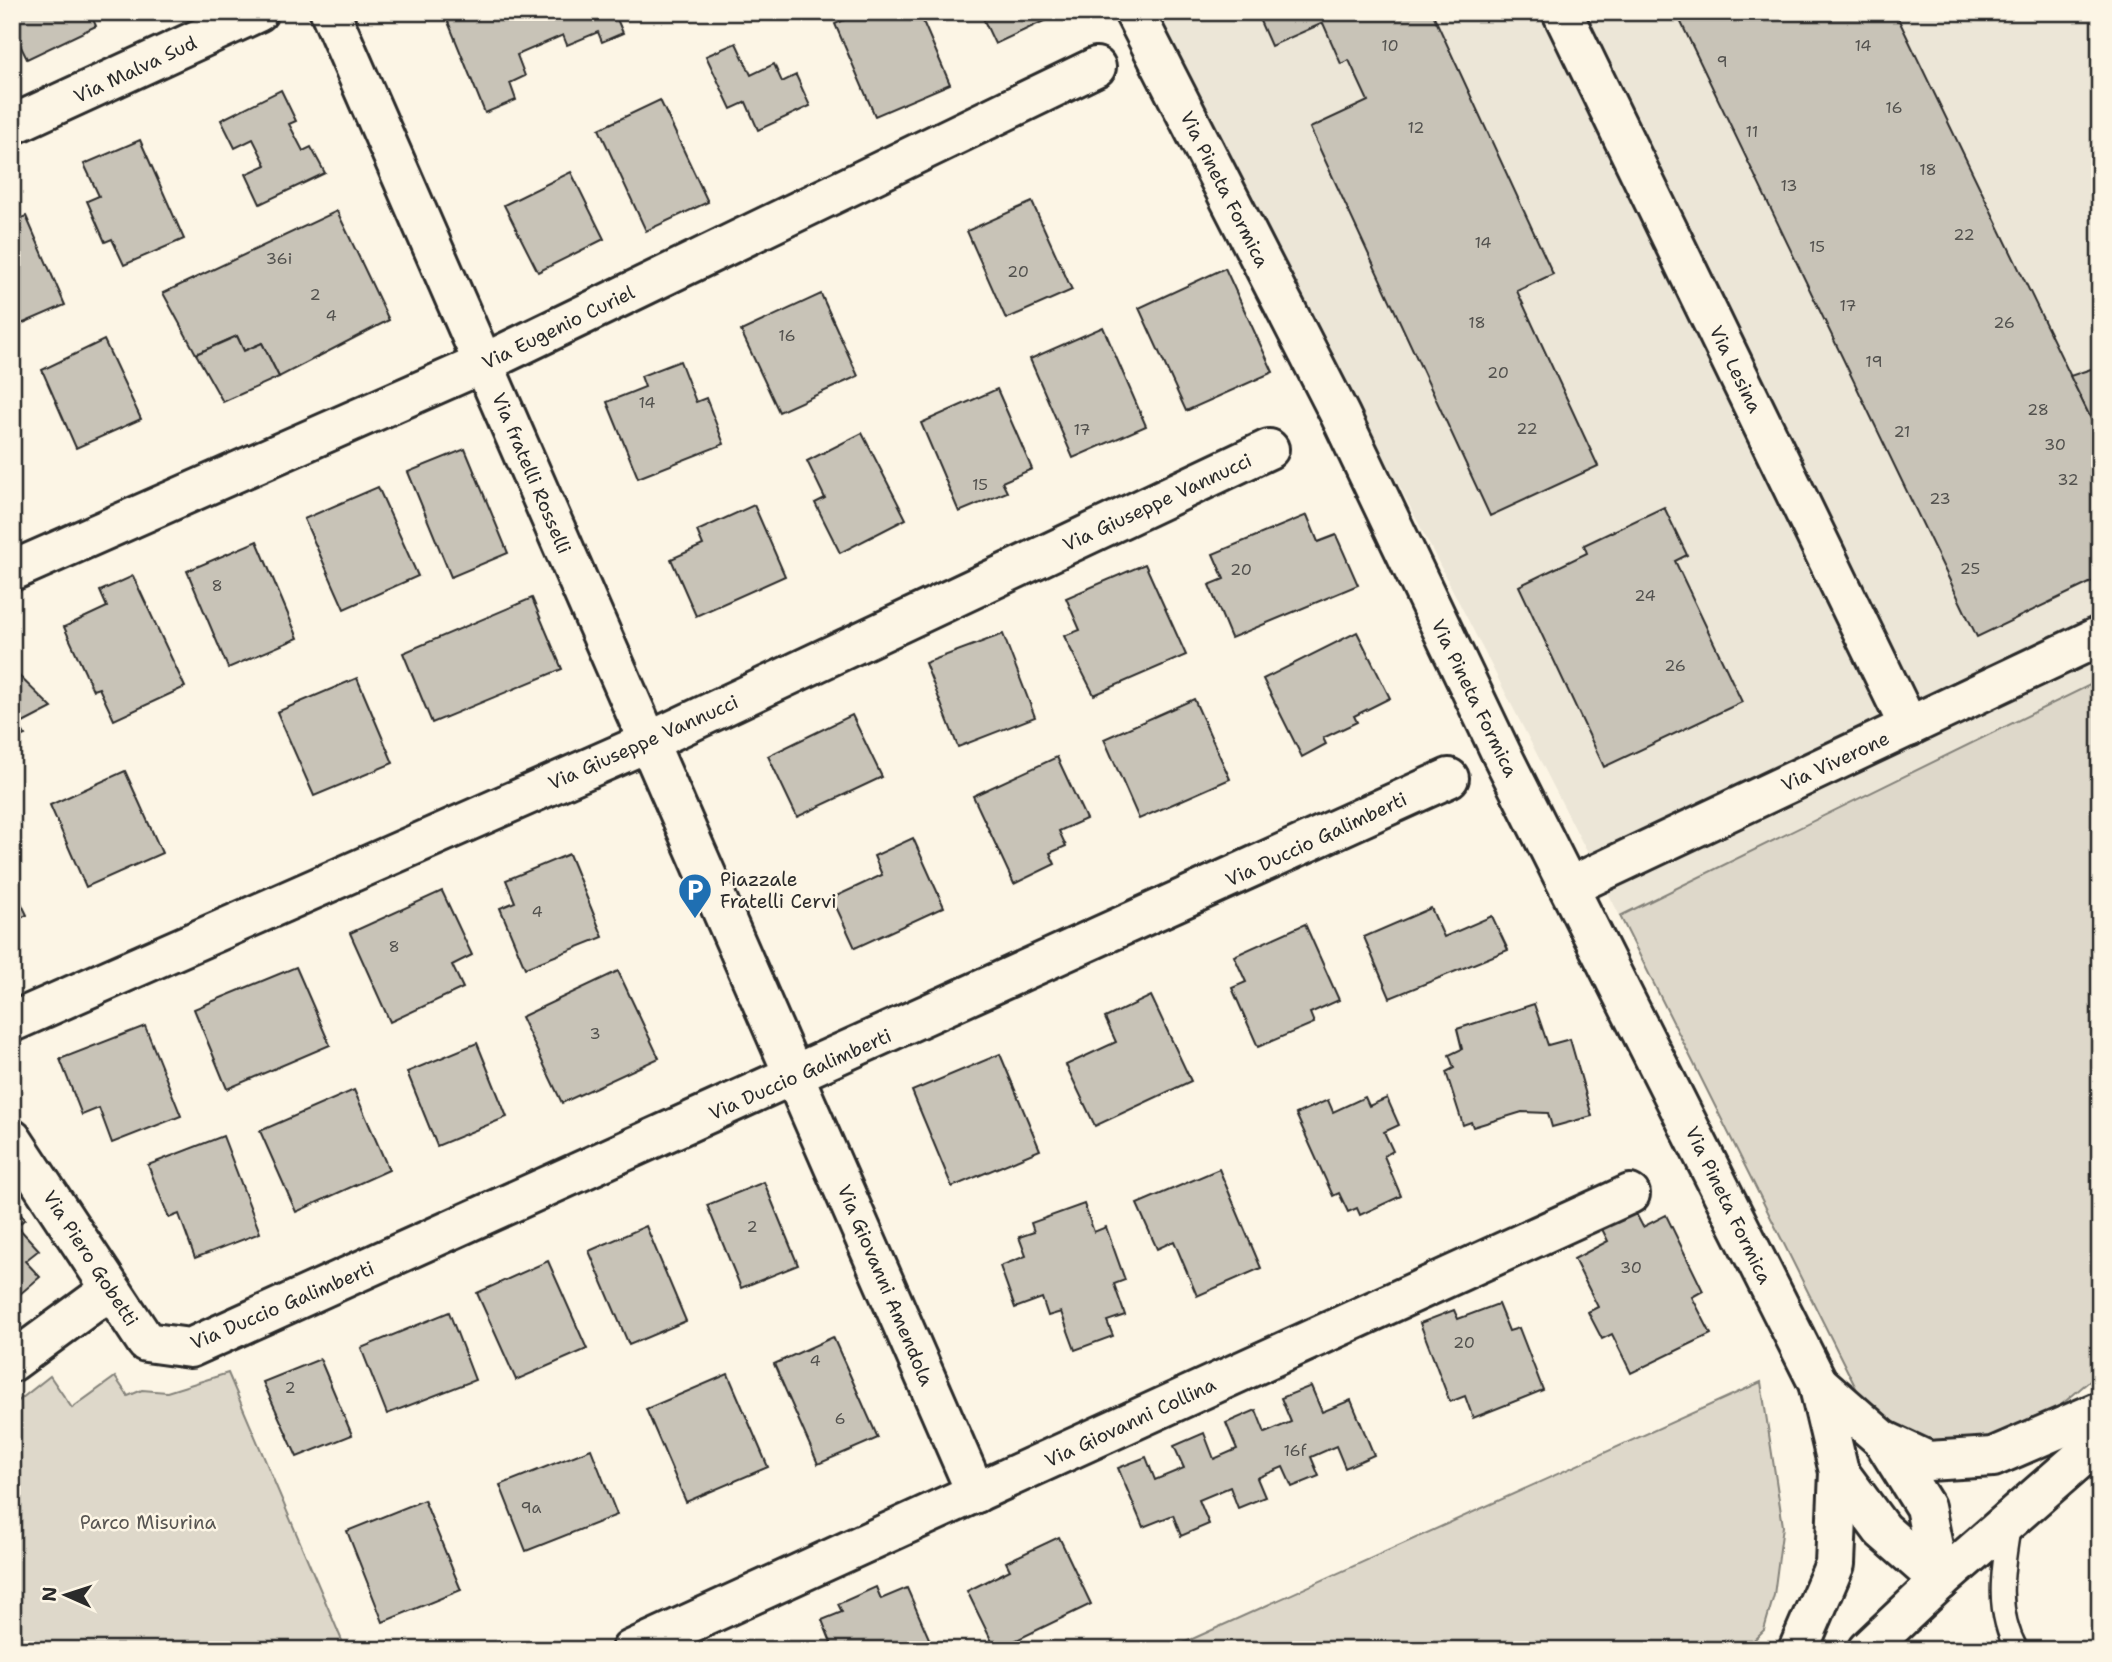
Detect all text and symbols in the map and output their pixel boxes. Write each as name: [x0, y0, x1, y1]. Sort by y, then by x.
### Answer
street label: Via Malva Sud: [70, 30, 201, 109]
house number: 10: [1381, 35, 1399, 56]
house number: 14: [1854, 35, 1872, 56]
house number: 9: [1716, 51, 1728, 72]
house number: 16: [1885, 97, 1903, 118]
street label: Via Pineta Formica: [1174, 107, 1275, 272]
house number: 12: [1407, 117, 1425, 138]
house number: 11: [1746, 121, 1758, 142]
house number: 18: [1919, 159, 1937, 180]
house number: 13: [1780, 175, 1798, 196]
house number: 22: [1953, 224, 1975, 245]
house number: 14: [1474, 232, 1492, 253]
house number: 15: [1809, 236, 1825, 257]
house number: 36i: [266, 248, 292, 269]
house number: 20: [1007, 261, 1029, 282]
street label: Via Eugenio Curiel: [478, 280, 639, 375]
house number: 2: [309, 284, 321, 305]
house number: 17: [1839, 295, 1857, 316]
house number: 4: [325, 305, 337, 326]
house number: 18: [1468, 312, 1486, 333]
house number: 26: [1993, 312, 2015, 333]
street label: Via Lesina: [1704, 321, 1768, 417]
house number: 16: [778, 325, 796, 346]
house number: 19: [1865, 351, 1883, 372]
house number: 20: [1487, 362, 1509, 383]
street label: Via fratelli Rosselli: [486, 389, 577, 558]
house number: 14: [638, 392, 656, 413]
house number: 28: [2027, 399, 2049, 420]
house number: 22: [1516, 418, 1538, 439]
house number: 17: [1073, 419, 1091, 440]
house number: 21: [1893, 421, 1911, 442]
house number: 30: [2044, 434, 2066, 455]
street label: Via Giuseppe Vannucci: [1059, 448, 1256, 557]
house number: 32: [2057, 469, 2079, 490]
house number: 15: [972, 474, 988, 495]
house number: 23: [1929, 488, 1951, 509]
house number: 25: [1960, 558, 1980, 579]
house number: 20: [1230, 559, 1252, 580]
house number: 8: [211, 575, 223, 596]
house number: 24: [1634, 585, 1656, 606]
street label: Via Pineta Formica: [1426, 615, 1524, 781]
house number: 26: [1664, 655, 1686, 676]
street label: Via Giuseppe Vannucci: [544, 689, 742, 796]
street label: Via Viverone: [1777, 726, 1893, 797]
street label: Via Duccio Galimberti: [1222, 786, 1411, 892]
place label: Piazzale Fratelli Cervi: [720, 867, 837, 914]
parking icon: Piazzale Fratelli Cervi: [676, 871, 714, 920]
house number: 4: [531, 901, 543, 922]
house number: 8: [388, 936, 400, 957]
house number: 3: [589, 1023, 601, 1044]
street label: Via Duccio Galimberti: [705, 1023, 895, 1126]
street label: Via Pineta Formica: [1680, 1122, 1778, 1288]
street label: Via Giovanni Amendola: [832, 1181, 939, 1390]
street label: Via Piero Gobetti: [37, 1186, 144, 1331]
house number: 2: [746, 1216, 758, 1237]
street label: Via Duccio Galimberti: [186, 1255, 378, 1356]
house number: 30: [1620, 1257, 1642, 1278]
house number: 20: [1453, 1332, 1475, 1353]
house number: 4: [809, 1350, 821, 1371]
street label: Via Giovanni Collina: [1041, 1372, 1220, 1473]
house number: 2: [284, 1377, 296, 1398]
house number: 6: [834, 1408, 846, 1429]
house number: 16f: [1283, 1440, 1308, 1461]
house number: 9a: [521, 1497, 541, 1518]
park label: Parco Misurina: [80, 1510, 216, 1535]
north arrow: [32, 1560, 102, 1630]
text: N: [37, 1586, 62, 1602]

